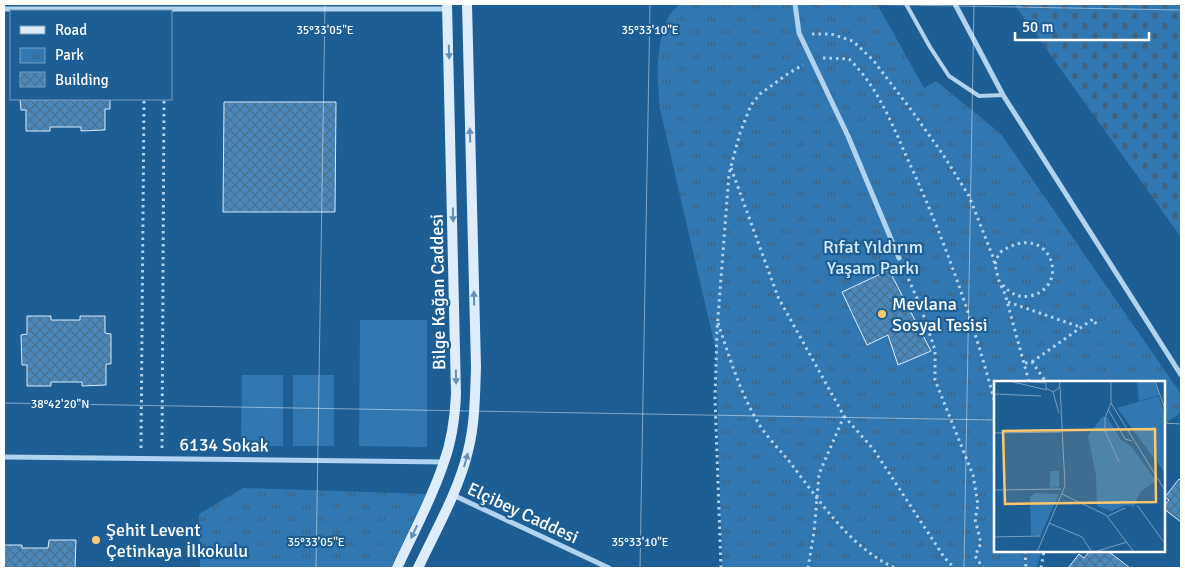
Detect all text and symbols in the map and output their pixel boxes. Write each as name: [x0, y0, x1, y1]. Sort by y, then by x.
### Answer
legend: [10, 10, 172, 100]
scale bar: [1015, 10, 1149, 42]
text: 50 m: [1022, 18, 1053, 36]
text: Road: [55, 21, 87, 39]
text: 35°33'05"E: [296, 23, 354, 38]
text: 35°33'10"E: [621, 23, 679, 38]
one-way arrow: [445, 45, 453, 61]
text: Park: [55, 46, 84, 64]
text: Building: [55, 71, 109, 89]
one-way arrow: [466, 127, 474, 143]
one-way arrow: [449, 207, 457, 223]
street label: Bilge Kağan Caddesi: [426, 214, 450, 370]
park label: Rıfat Yıldırım Yaşam Parkı: [823, 236, 923, 279]
one-way arrow: [470, 290, 478, 306]
place label: Mevlana Sosyal Tesisi: [892, 293, 988, 336]
marker: Mevlana Sosyal Tesisi: [876, 308, 888, 320]
one-way arrow: [452, 370, 460, 386]
inset map: [994, 381, 1165, 552]
text: 38°42'20"N: [31, 397, 89, 412]
street label: 6134 Sokak: [179, 433, 269, 457]
one-way arrow: [462, 452, 470, 467]
street label: Elçibey Caddesi: [464, 478, 582, 548]
place label: Şehit Levent Çetinkaya İlkokulu: [106, 519, 248, 562]
one-way arrow: [409, 525, 417, 539]
marker: Şehit Levent Çetinkaya İlkokulu: [90, 534, 102, 546]
text: 35°33'05"E: [287, 535, 345, 550]
text: 35°33'10"E: [611, 535, 669, 550]

